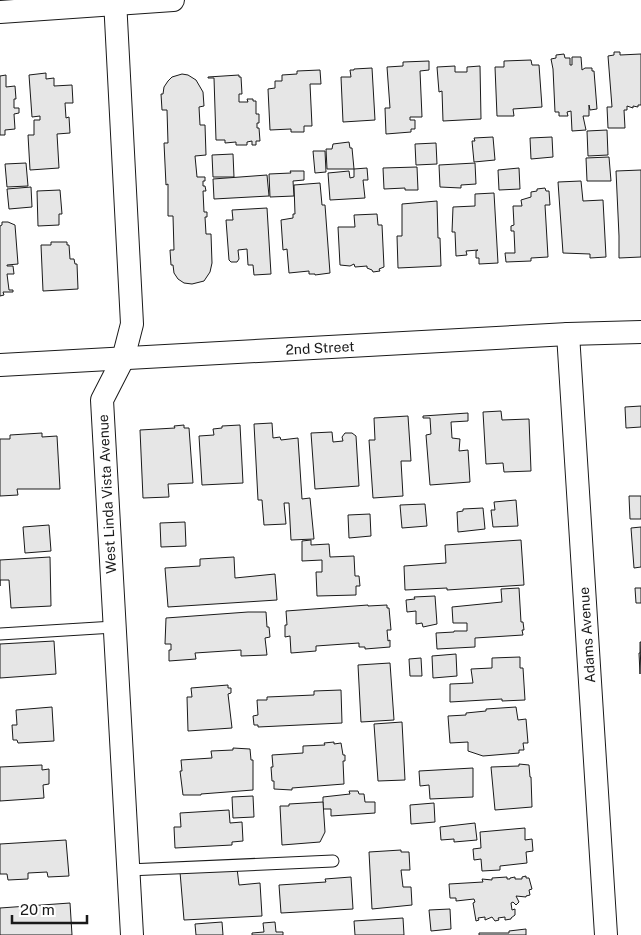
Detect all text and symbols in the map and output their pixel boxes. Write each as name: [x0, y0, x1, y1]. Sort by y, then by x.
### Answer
street label: 2nd Street: [285, 338, 355, 358]
street label: West Linda Vista Avenue: [95, 414, 119, 574]
street label: Adams Avenue: [576, 586, 598, 684]
scale bar: [12, 892, 88, 924]
text: 20 m: [20, 901, 55, 918]

